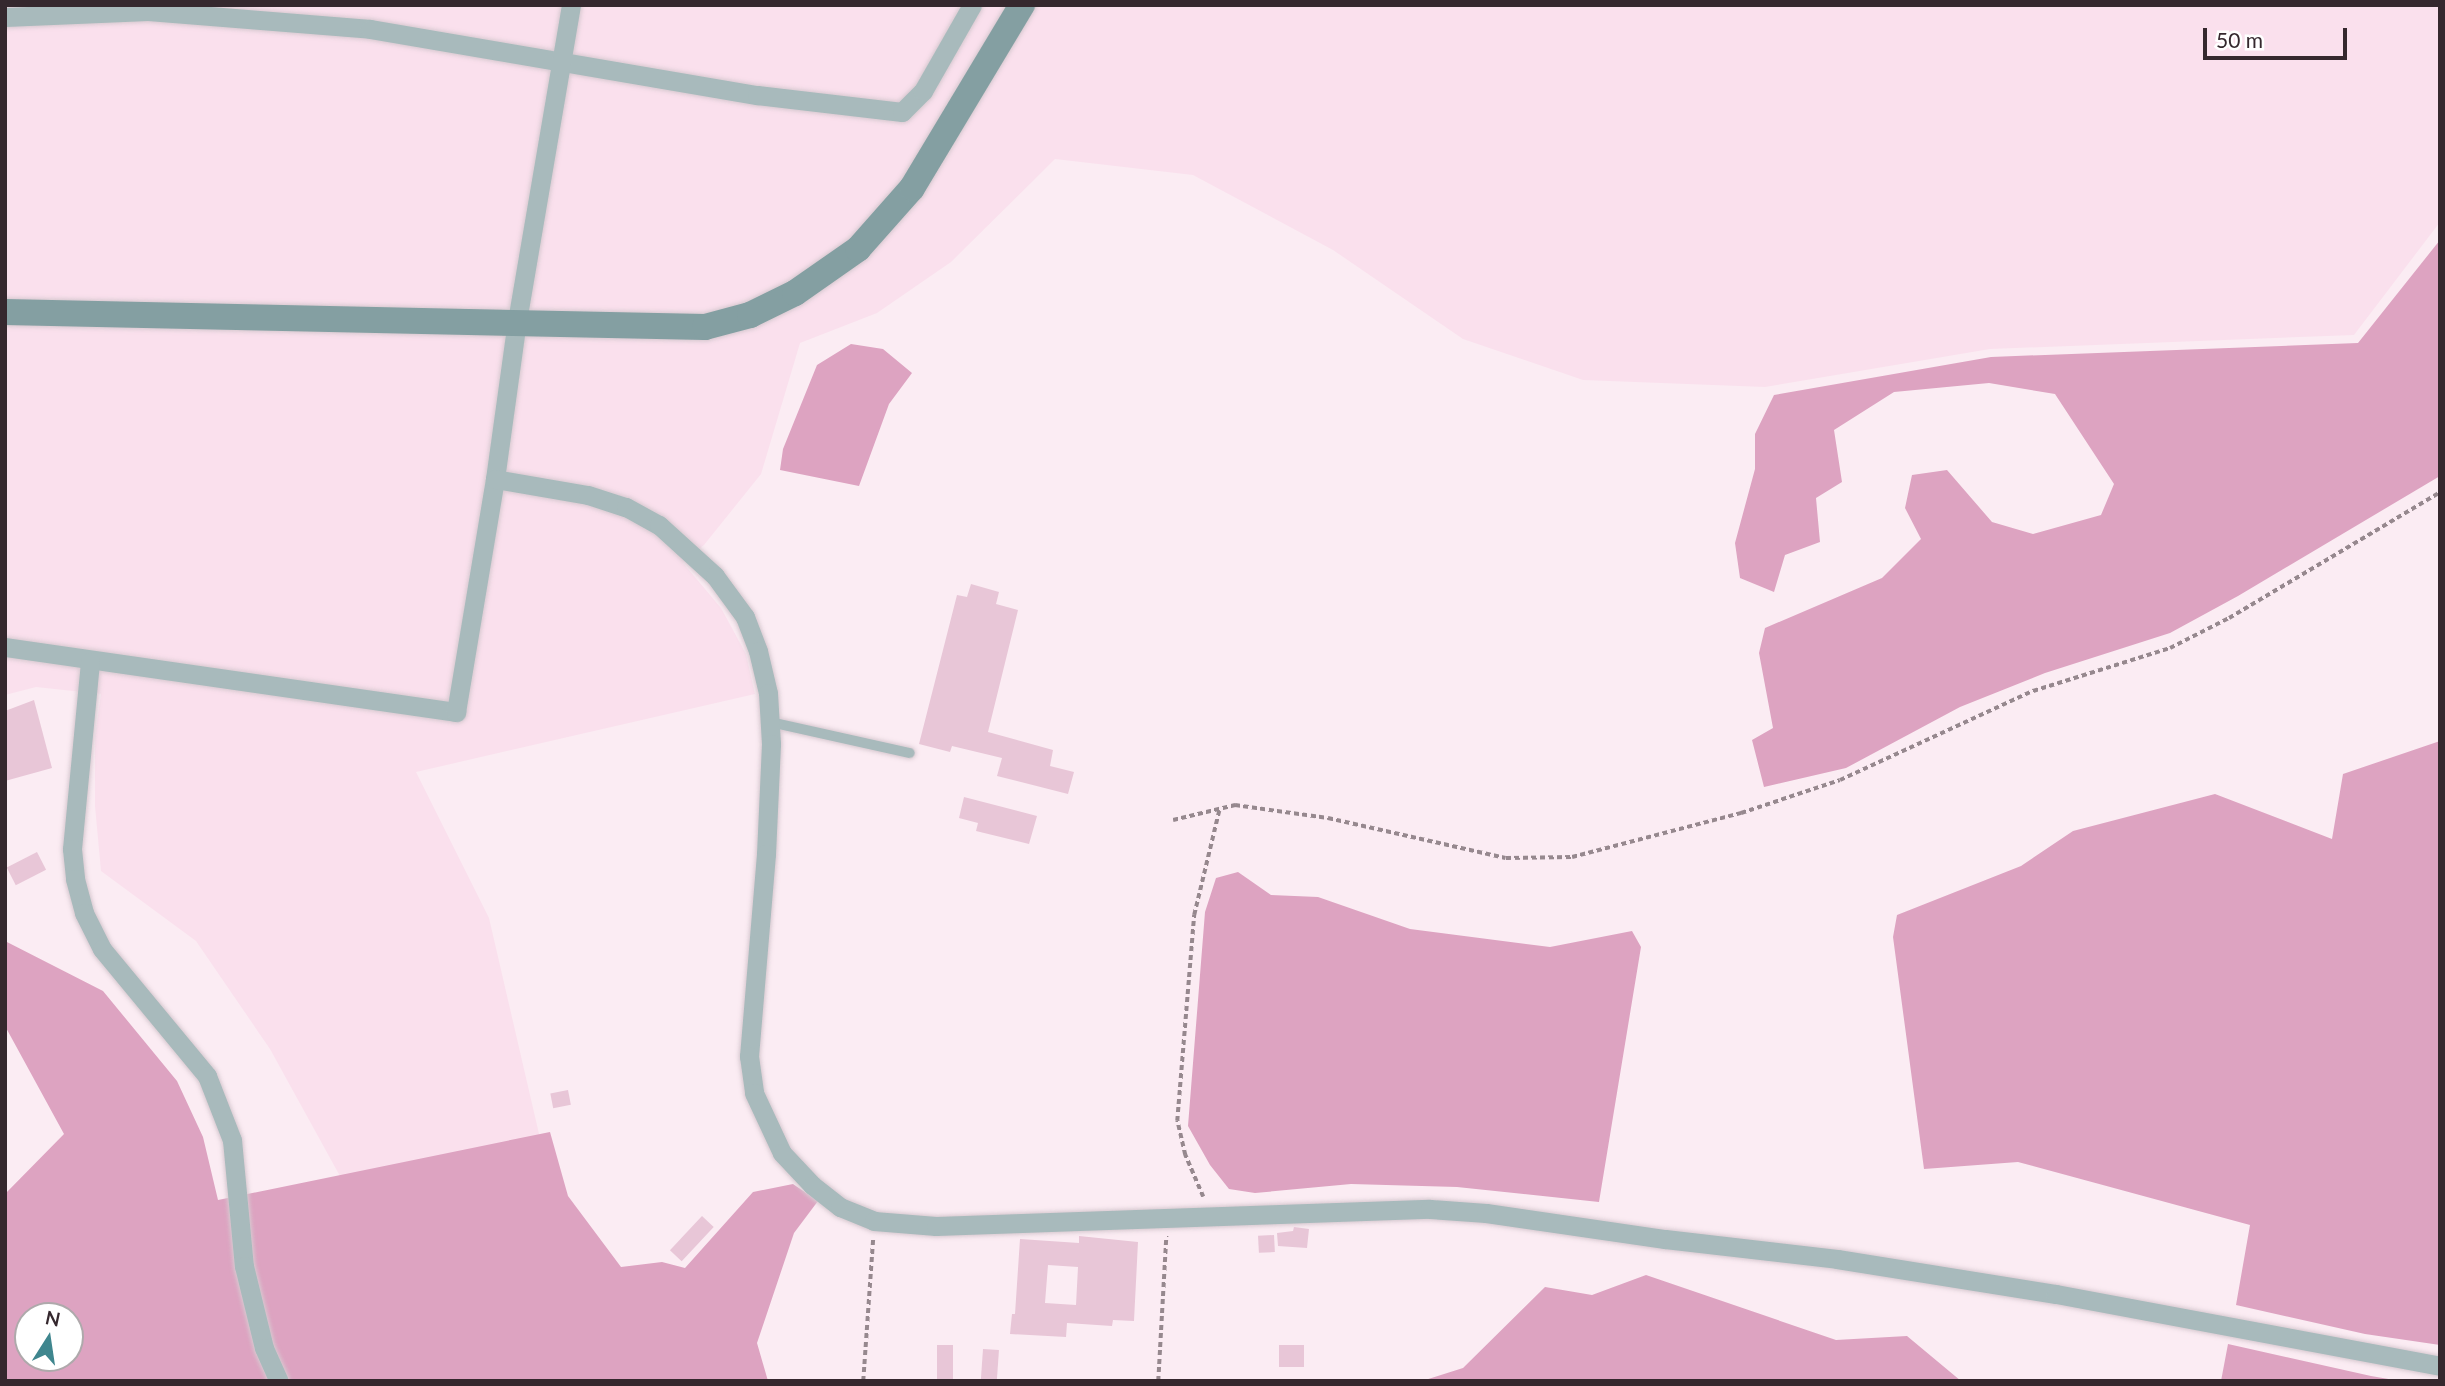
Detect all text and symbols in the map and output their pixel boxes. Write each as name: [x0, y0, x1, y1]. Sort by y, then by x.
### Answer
scale bar: [2207, 14, 2350, 58]
text: 50 m: [2216, 27, 2263, 52]
north arrow: [14, 1302, 84, 1372]
text: N: [43, 1305, 63, 1331]

